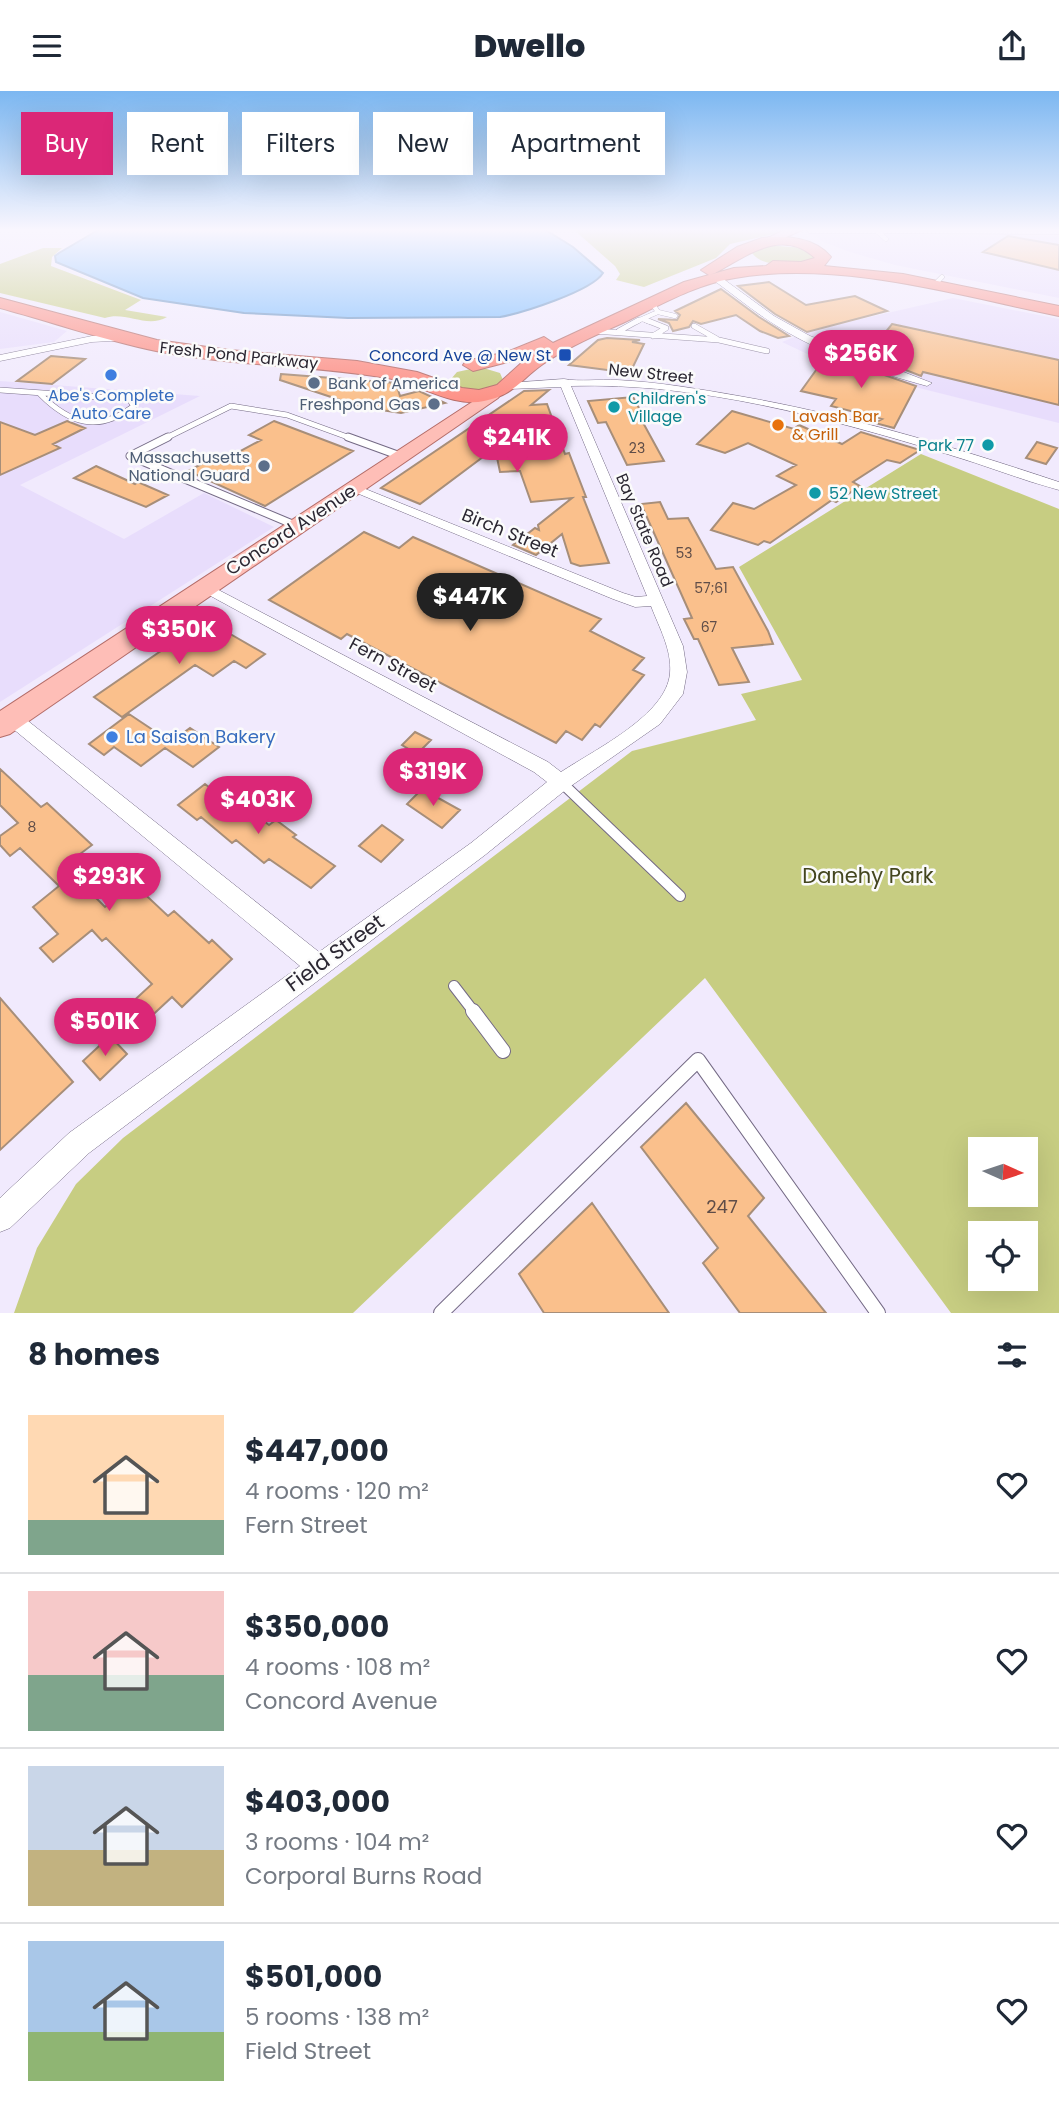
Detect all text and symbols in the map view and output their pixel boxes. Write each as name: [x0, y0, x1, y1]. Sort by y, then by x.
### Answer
text: Dwello: [474, 23, 585, 68]
icon: menu: [28, 27, 66, 65]
icon: share: [993, 27, 1031, 65]
chip: Buy: [21, 112, 113, 175]
chip: Rent: [127, 112, 228, 175]
chip: Filters: [242, 112, 359, 175]
chip: New: [373, 112, 473, 175]
chip: Apartment: [487, 112, 665, 175]
pin: $256K: [812, 331, 910, 390]
street label: Fresh Pond Parkway: [159, 336, 319, 375]
text: $256K: [824, 337, 898, 369]
place label: Concord Ave @ New St: [369, 344, 551, 367]
marker: Concord Ave @ New St: [557, 347, 573, 363]
street label: New Street: [607, 358, 695, 389]
marker: Abe's Complete Auto Care: [103, 367, 119, 383]
place label: Bank of America: [328, 372, 459, 395]
marker: Bank of America: [306, 375, 322, 391]
place label: Abe's Complete Auto Care: [48, 384, 174, 425]
place label: Children's Village: [628, 387, 706, 428]
place label: Freshpond Gas: [299, 393, 420, 416]
marker: Freshpond Gas: [426, 396, 442, 412]
marker: Children's Village: [606, 399, 622, 415]
place label: Lavash Bar & Grill: [792, 405, 879, 446]
pin: $241K: [468, 415, 566, 474]
marker: Lavash Bar & Grill: [770, 417, 786, 433]
text: $241K: [483, 421, 551, 453]
place label: Park 77: [918, 434, 974, 457]
marker: Park 77: [980, 437, 996, 453]
house number: 23: [629, 438, 645, 458]
place label: Massachusetts National Guard: [128, 446, 250, 487]
marker: Massachusetts National Guard: [256, 458, 272, 474]
street label: Bay State Road: [610, 470, 679, 591]
street label: Concord Avenue: [221, 478, 361, 581]
place label: 52 New Street: [829, 482, 938, 505]
marker: 52 New Street: [807, 485, 823, 501]
street label: Birch Street: [458, 502, 562, 563]
house number: 53: [675, 543, 693, 563]
pin: $447K: [421, 573, 519, 633]
house number: 57;61: [694, 578, 728, 598]
text: $447K: [433, 580, 507, 612]
pin: $350K: [130, 607, 228, 666]
text: $350K: [141, 613, 217, 645]
house number: 67: [701, 617, 718, 637]
street label: Fern Street: [345, 631, 441, 698]
place label: La Saison Bakery: [126, 724, 276, 749]
marker: La Saison Bakery: [104, 729, 120, 745]
pin: $319K: [384, 749, 482, 808]
text: $319K: [399, 755, 467, 787]
pin: $403K: [209, 777, 307, 836]
text: $403K: [220, 783, 296, 815]
house number: 8: [28, 817, 37, 837]
pin: $293K: [60, 853, 158, 913]
text: $293K: [73, 860, 145, 892]
park label: Danehy Park: [802, 861, 934, 890]
street label: Field Street: [280, 907, 390, 998]
pin: $501K: [56, 999, 154, 1058]
text: $501K: [70, 1005, 140, 1037]
north arrow: [968, 1137, 1038, 1207]
map controls: [968, 1137, 1038, 1291]
house number: 247: [706, 1194, 738, 1219]
button: locate: [968, 1221, 1038, 1291]
text: 8 homes: [28, 1333, 160, 1376]
icon: filters: [993, 1336, 1031, 1374]
text: $447,000: [245, 1429, 389, 1472]
icon: home: [84, 1443, 168, 1527]
icon: heart: [993, 1466, 1031, 1504]
text: 4 rooms · 120 m²: [245, 1475, 429, 1507]
text: Fern Street: [245, 1509, 368, 1541]
text: $350,000: [245, 1605, 389, 1648]
icon: home: [84, 1619, 168, 1703]
icon: heart: [993, 1642, 1031, 1680]
text: 4 rooms · 108 m²: [245, 1651, 430, 1683]
text: Concord Avenue: [245, 1685, 438, 1717]
text: $403,000: [245, 1780, 390, 1823]
icon: home: [84, 1794, 168, 1878]
icon: heart: [993, 1817, 1031, 1855]
text: 3 rooms · 104 m²: [245, 1826, 429, 1858]
text: Corporal Burns Road: [245, 1860, 482, 1892]
text: $501,000: [245, 1955, 382, 1998]
icon: home: [84, 1969, 168, 2053]
icon: heart: [993, 1992, 1031, 2030]
text: 5 rooms · 138 m²: [245, 2001, 429, 2033]
text: Field Street: [245, 2035, 371, 2067]

